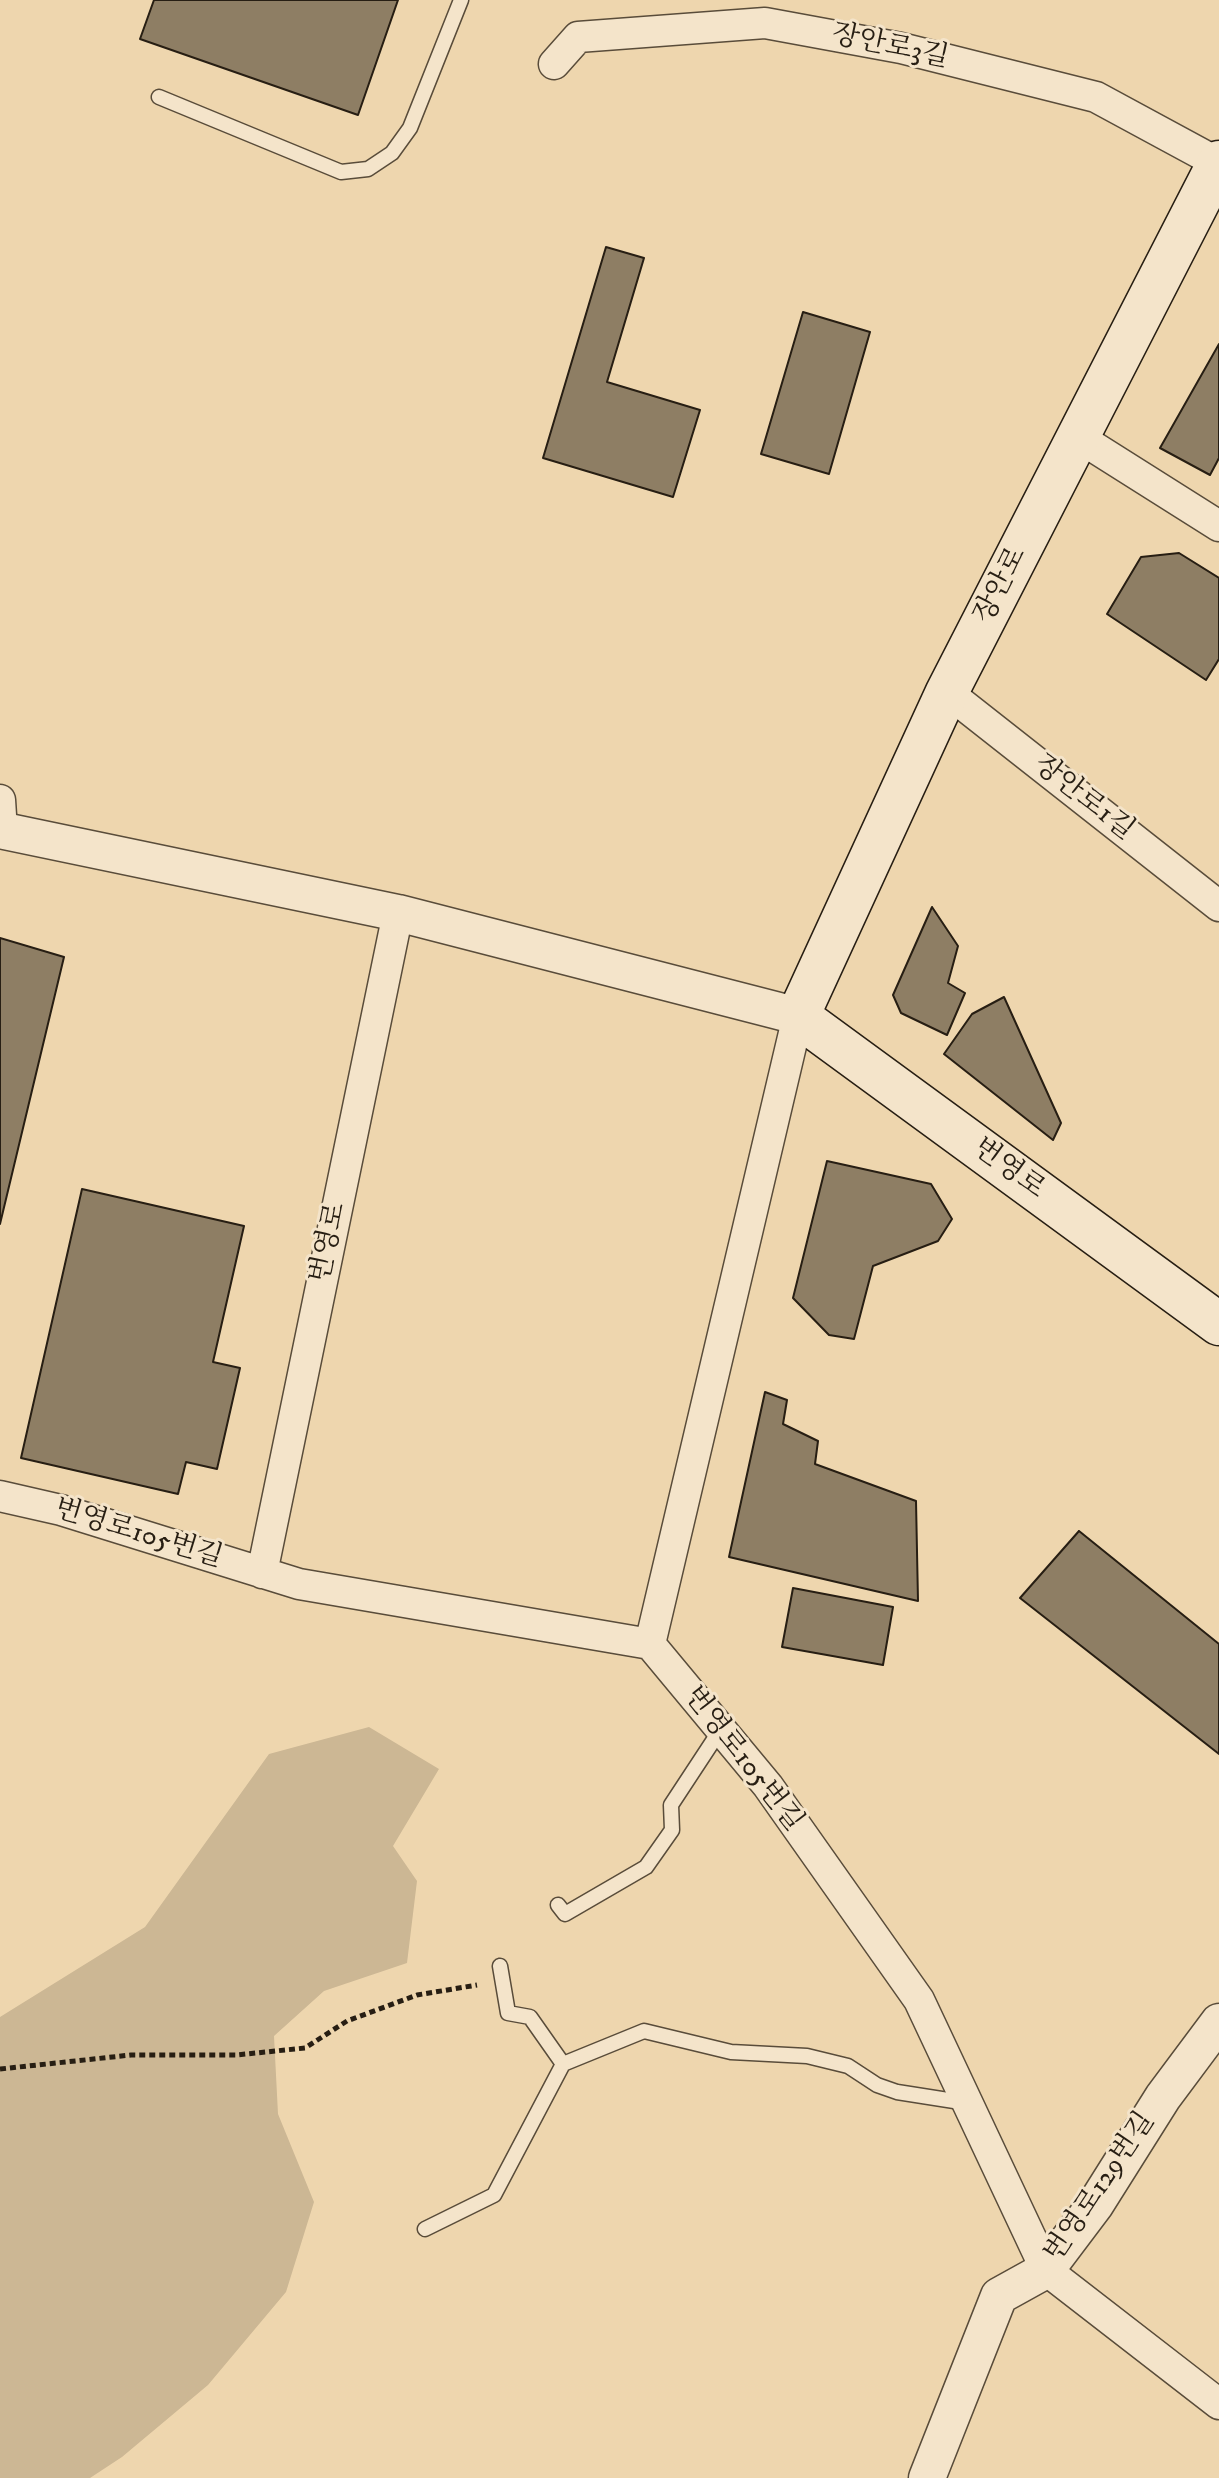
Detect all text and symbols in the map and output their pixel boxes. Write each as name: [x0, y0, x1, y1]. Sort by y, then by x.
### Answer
street label: 장안로3길: [828, 19, 952, 77]
street label: 장안로: [969, 542, 1035, 630]
street label: 장안로1길: [1026, 749, 1140, 849]
street label: 번영로: [965, 1133, 1051, 1207]
street label: 번영로: [305, 1200, 355, 1286]
street label: 번영로105번길: [50, 1493, 226, 1577]
street label: 번영로105번길: [675, 1681, 809, 1839]
street label: 번영로129번길: [1039, 2107, 1163, 2269]

